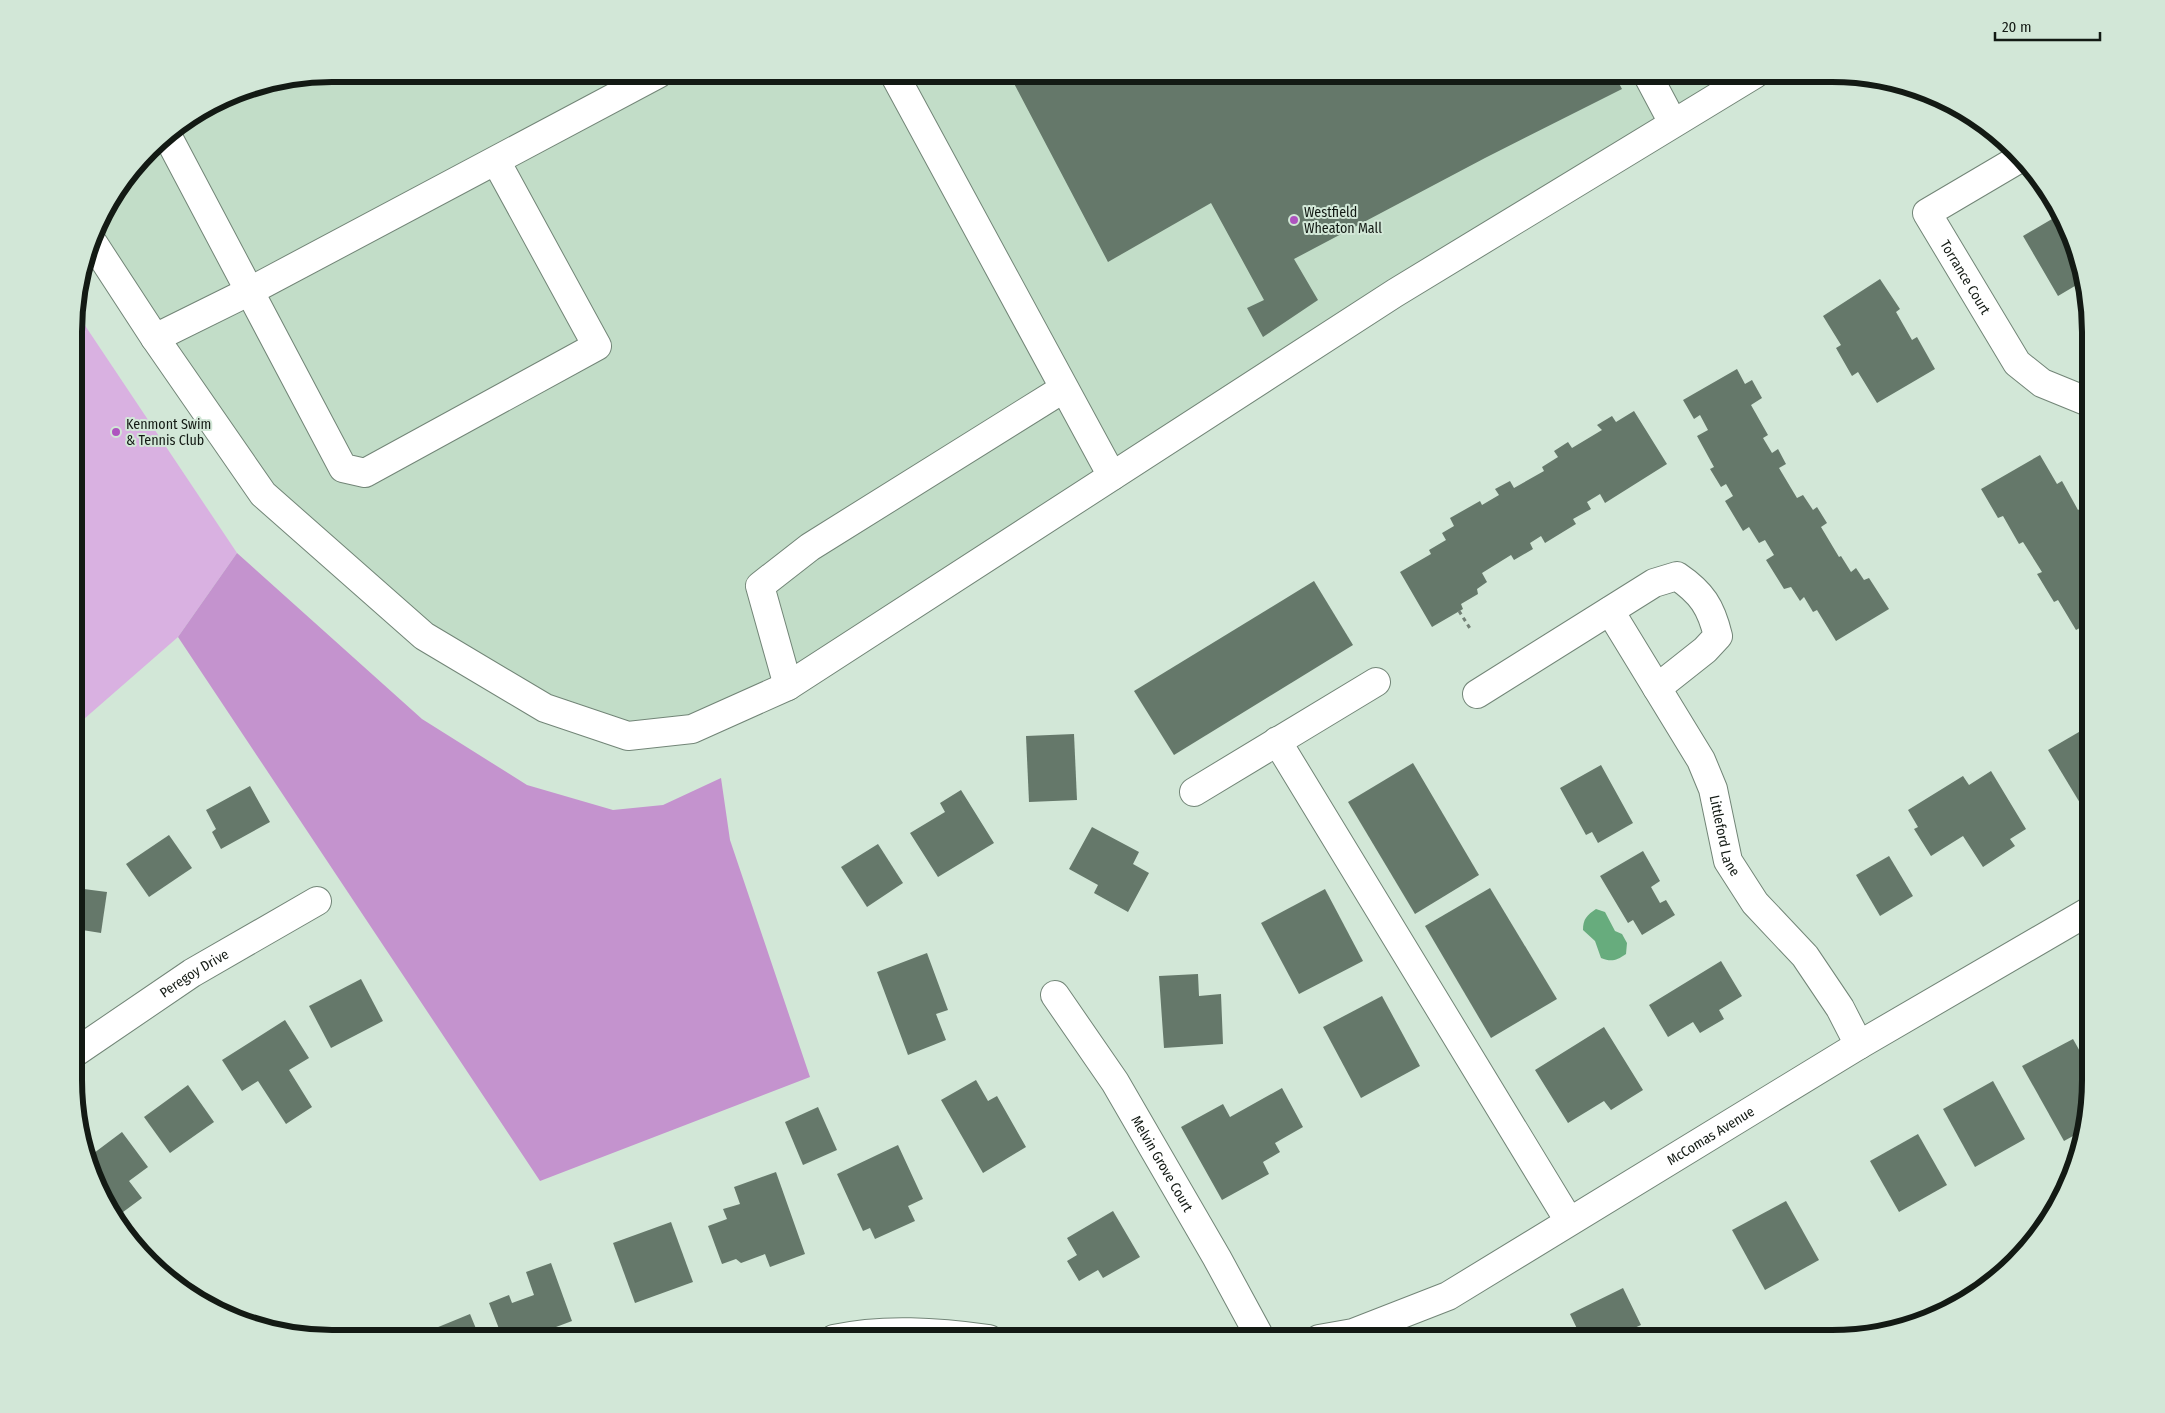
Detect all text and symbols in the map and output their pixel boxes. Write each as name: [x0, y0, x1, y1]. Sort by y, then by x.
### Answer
scale bar: [1995, 10, 2100, 42]
text: 20 m: [2002, 18, 2032, 36]
place label: Westfield Wheaton Mall: [1304, 204, 1382, 237]
marker: Westfield Wheaton Mall: [1288, 214, 1300, 226]
street label: Torrance Court: [1937, 237, 1994, 318]
place label: Kenmont Swim & Tennis Club: [126, 416, 211, 449]
marker: Kenmont Swim & Tennis Club: [110, 426, 122, 438]
street label: Littleford Lane: [1706, 793, 1744, 879]
street label: Peregoy Drive: [156, 945, 232, 1001]
street label: McComas Avenue: [1664, 1103, 1757, 1169]
street label: Melvin Grove Court: [1128, 1113, 1197, 1215]

